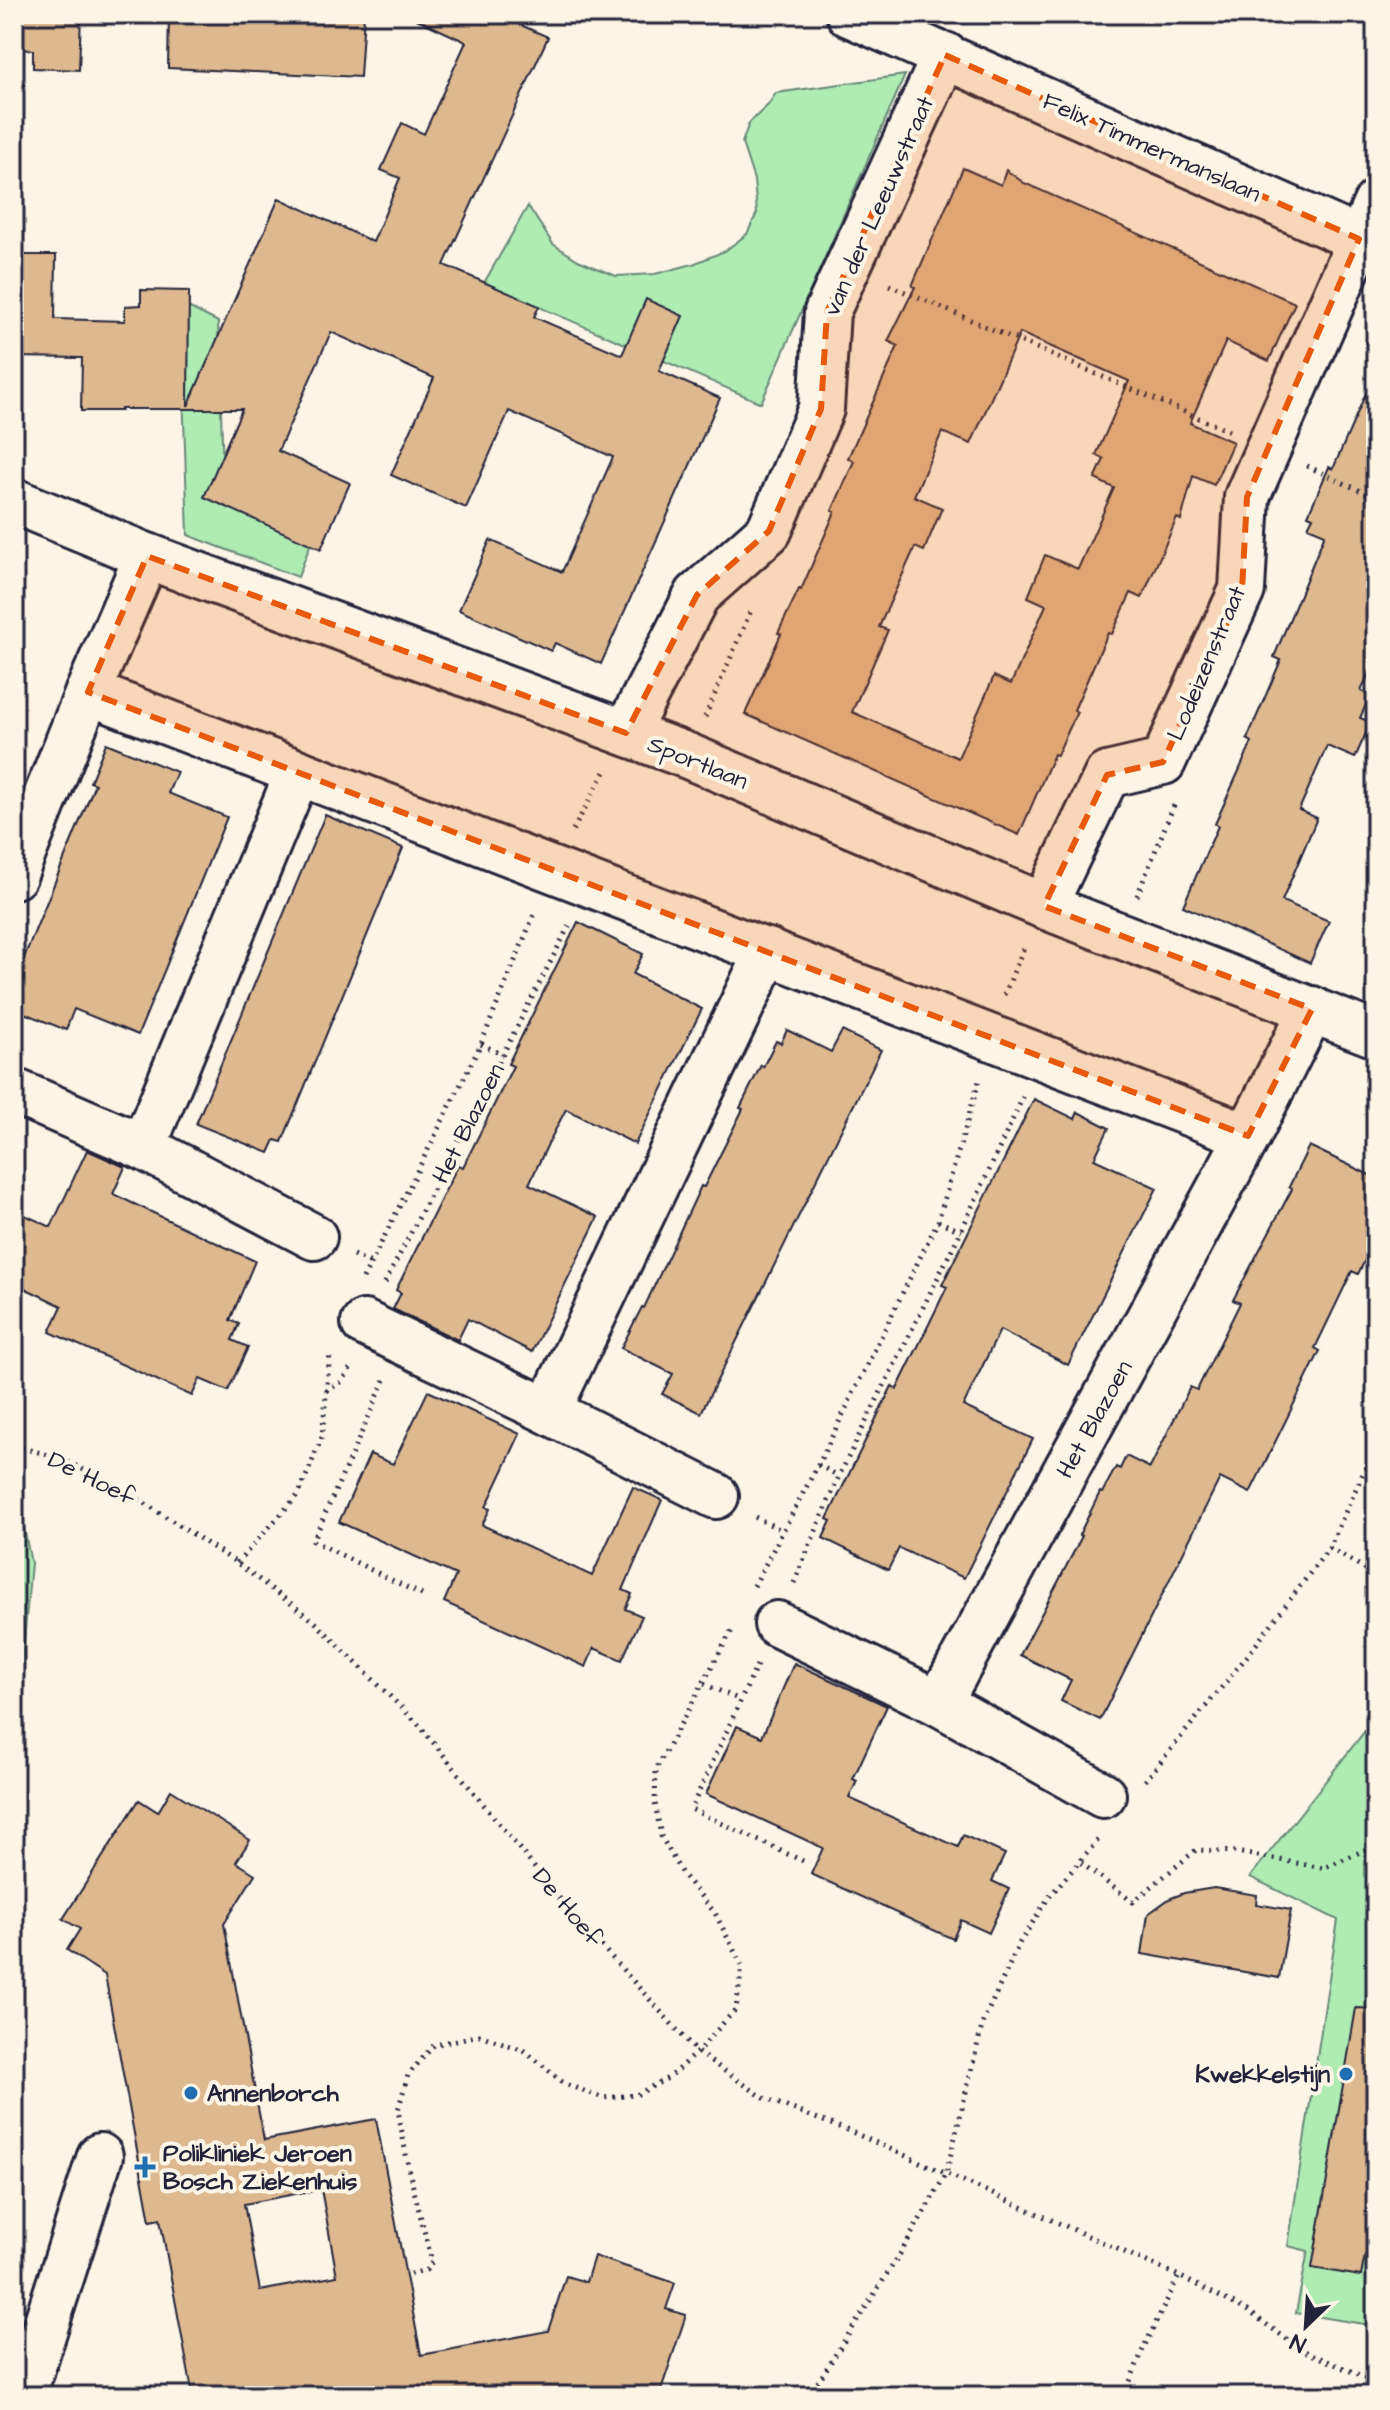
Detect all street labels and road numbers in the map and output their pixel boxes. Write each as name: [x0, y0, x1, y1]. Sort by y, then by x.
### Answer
street label: Felix Timmermanslaan: [1037, 85, 1266, 211]
street label: van der Leeuwstraat: [815, 91, 943, 322]
street label: Lodeizenstraat: [1159, 581, 1255, 746]
street label: Sportlaan: [642, 727, 753, 798]
street label: Het Blazoen: [424, 1058, 514, 1189]
street label: Het Blazoen: [1048, 1354, 1141, 1485]
street label: De Hoef: [42, 1443, 142, 1515]
street label: De Hoef: [524, 1861, 611, 1955]

